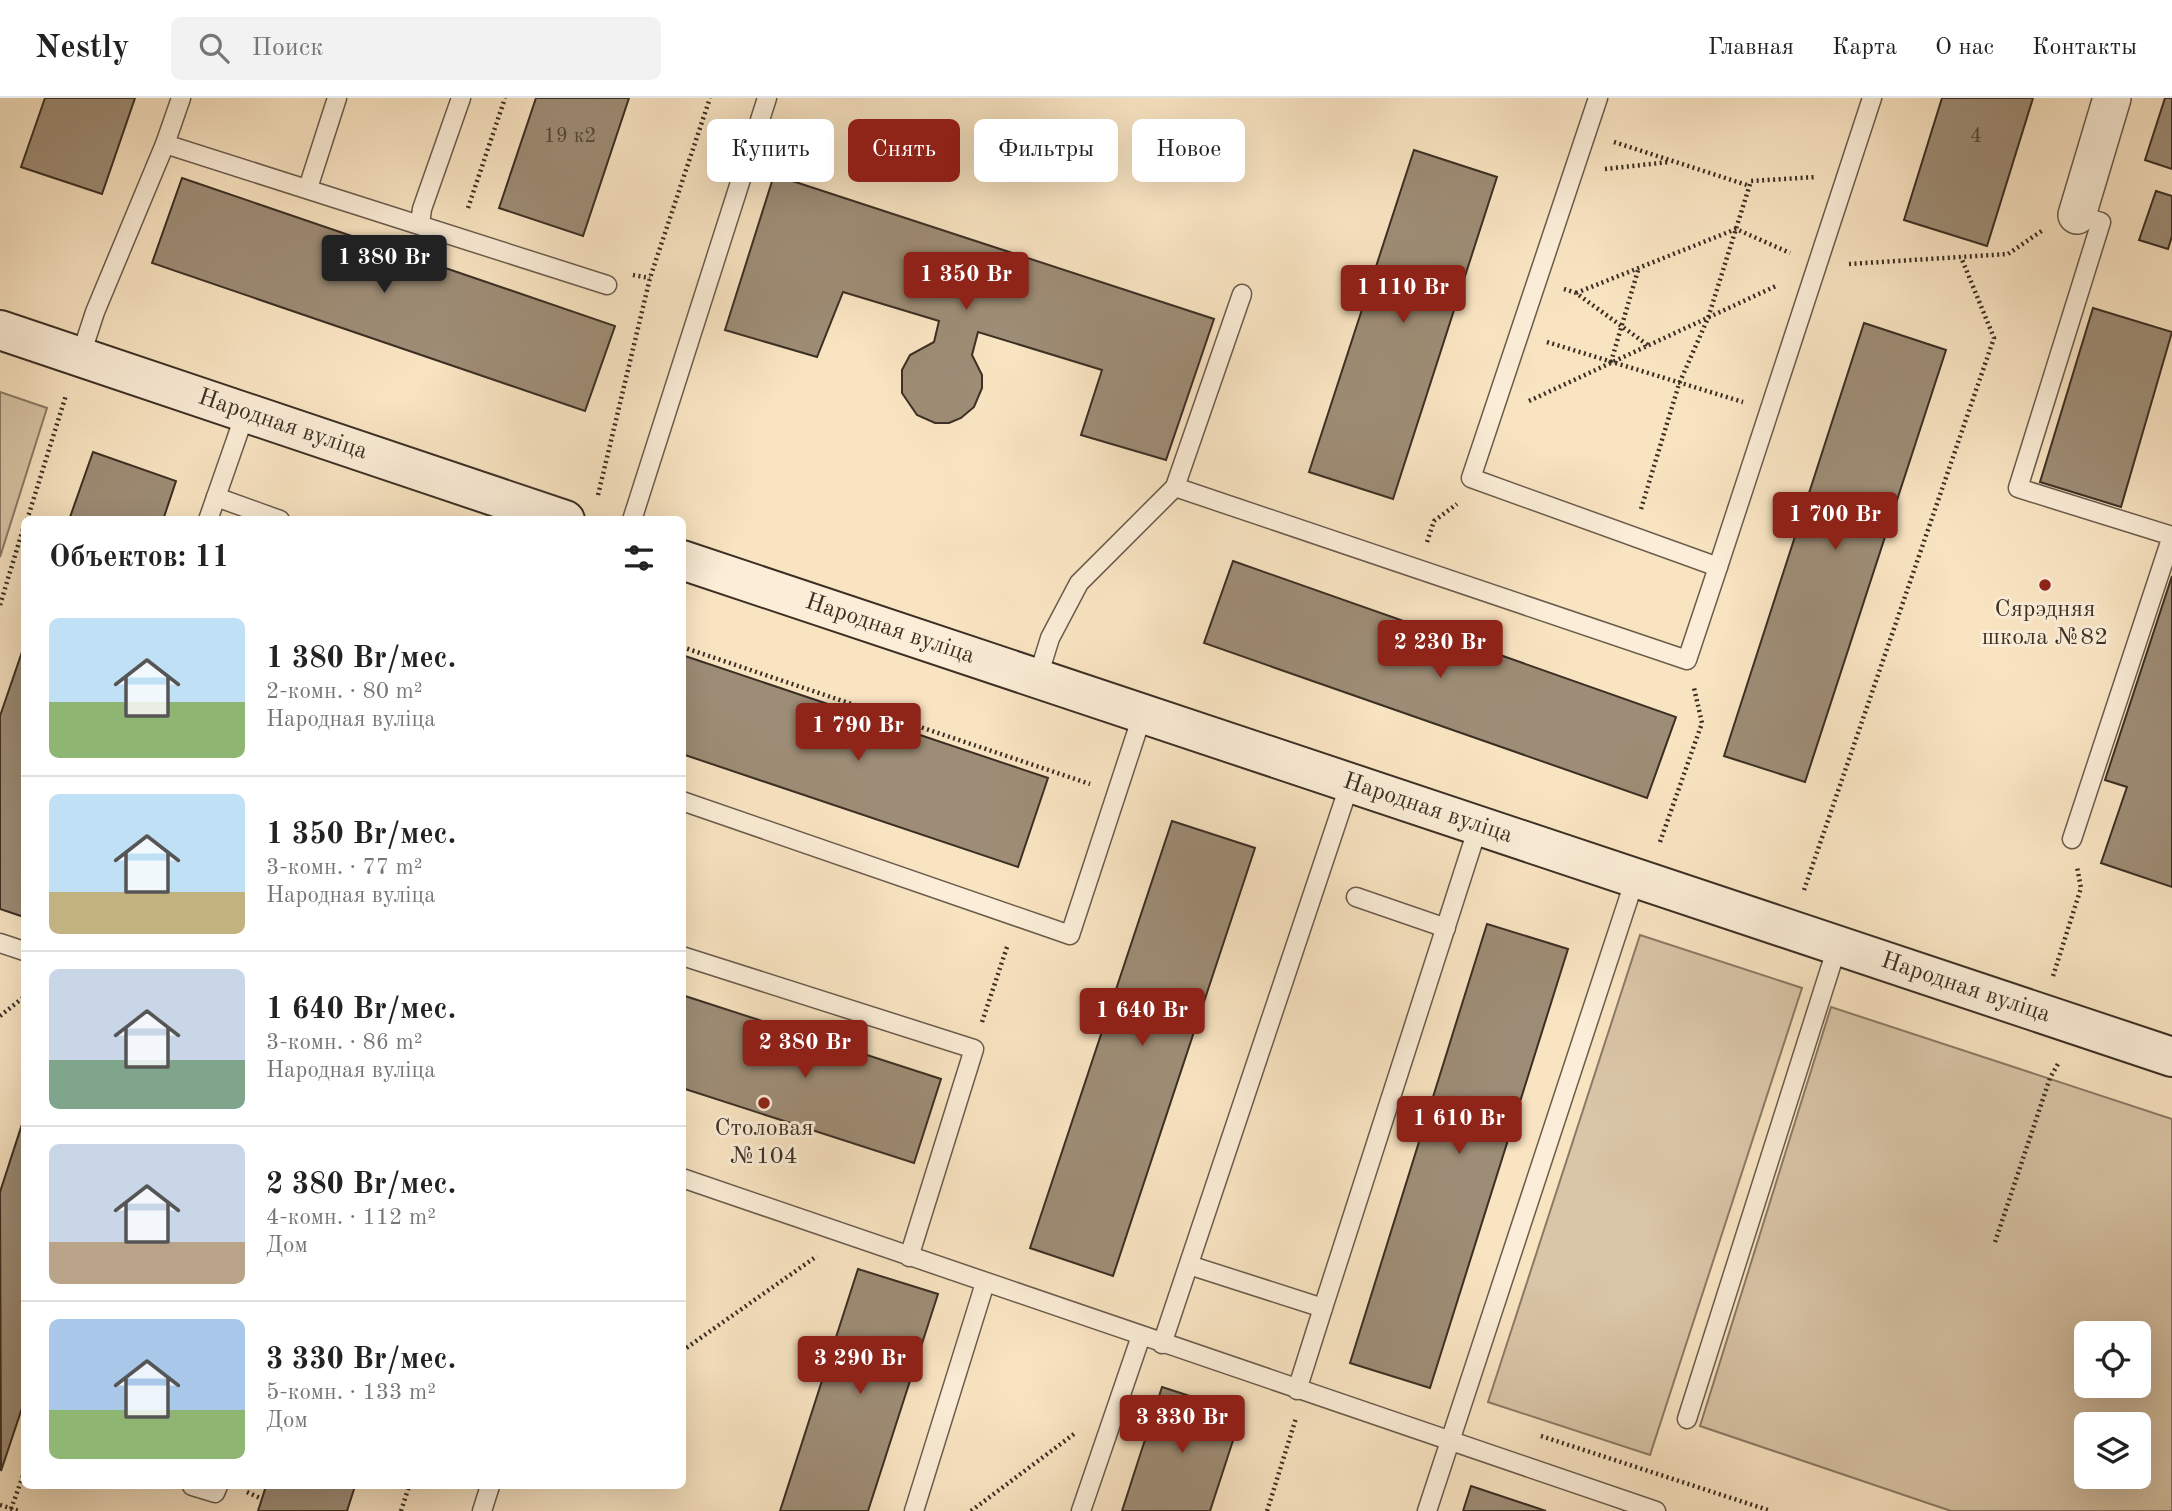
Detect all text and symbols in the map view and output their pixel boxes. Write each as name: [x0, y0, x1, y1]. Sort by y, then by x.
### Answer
search box: [171, 17, 661, 80]
icon: search: [195, 29, 233, 67]
text: Nestly: [35, 32, 129, 65]
text: Поиск: [251, 35, 323, 61]
text: Главная: [1708, 36, 1794, 60]
text: Карта: [1832, 36, 1897, 60]
text: О нас: [1935, 36, 1994, 60]
text: Контакты: [2032, 36, 2137, 60]
chip: Купить: [707, 119, 834, 182]
chip: Снять: [848, 119, 960, 182]
chip: Фильтры: [974, 119, 1118, 182]
chip: Новое: [1132, 119, 1245, 182]
house number: 19 к2: [544, 126, 596, 147]
house number: 4: [1970, 126, 1982, 147]
pin: 1 380 Br: [312, 236, 456, 295]
text: 1 380 Br: [338, 246, 430, 269]
pin: 1 350 Br: [894, 252, 1038, 312]
text: 1 350 Br: [920, 263, 1012, 286]
pin: 1 110 Br: [1331, 266, 1475, 325]
text: 1 110 Br: [1357, 276, 1449, 299]
street label: Народная вуліца: [195, 385, 370, 465]
pin: 1 700 Br: [1763, 492, 1907, 552]
text: 1 700 Br: [1789, 503, 1881, 526]
icon: filters: [620, 539, 658, 577]
text: Объектов: 11: [49, 543, 229, 573]
marker: Сярэдняя школа №82: [2037, 577, 2053, 593]
street label: Народная вуліца: [802, 590, 978, 669]
place label: Сярэдняя школа №82: [1982, 598, 2108, 650]
pin: 2 230 Br: [1368, 620, 1512, 680]
text: 2 230 Br: [1394, 631, 1486, 654]
text: 1 380 Br/мес.: [266, 644, 456, 674]
icon: home: [105, 646, 189, 730]
text: 2-комн. · 80 m²: [266, 680, 423, 703]
pin: 1 790 Br: [786, 704, 930, 763]
text: Народная вуліца: [266, 708, 436, 731]
text: 1 790 Br: [812, 714, 904, 737]
street label: Народная вуліца: [1340, 769, 1515, 848]
text: 1 350 Br/мес.: [266, 820, 456, 850]
icon: home: [105, 822, 189, 906]
text: 3-комн. · 77 m²: [266, 856, 423, 879]
text: Народная вуліца: [266, 884, 436, 907]
street label: Народная вуліца: [1878, 949, 2053, 1028]
pin: 1 640 Br: [1070, 988, 1214, 1048]
text: 1 640 Br/мес.: [266, 995, 456, 1025]
icon: home: [105, 997, 189, 1081]
text: 1 640 Br: [1096, 999, 1188, 1022]
pin: 2 380 Br: [733, 1020, 877, 1080]
text: 3-комн. · 86 m²: [266, 1031, 423, 1054]
text: 2 380 Br: [759, 1031, 851, 1054]
text: Народная вуліца: [266, 1059, 436, 1082]
marker: Столовая №104: [756, 1095, 772, 1111]
pin: 1 610 Br: [1387, 1096, 1531, 1156]
text: 1 610 Br: [1413, 1107, 1505, 1130]
place label: Столовая №104: [714, 1117, 814, 1169]
text: 2 380 Br/мес.: [266, 1170, 456, 1200]
icon: home: [105, 1172, 189, 1256]
text: 4-комн. · 112 m²: [266, 1206, 436, 1229]
text: Дом: [266, 1234, 308, 1257]
map controls: [2074, 1321, 2151, 1489]
button: locate: [2074, 1321, 2151, 1398]
pin: 3 290 Br: [788, 1336, 932, 1396]
text: 3 330 Br/мес.: [266, 1345, 456, 1375]
icon: home: [105, 1347, 189, 1431]
text: 3 290 Br: [814, 1347, 906, 1370]
text: 5-комн. · 133 m²: [266, 1381, 436, 1404]
pin: 3 330 Br: [1110, 1396, 1254, 1455]
text: 3 330 Br: [1136, 1406, 1228, 1429]
text: Дом: [266, 1409, 308, 1432]
button: layers: [2074, 1412, 2151, 1489]

